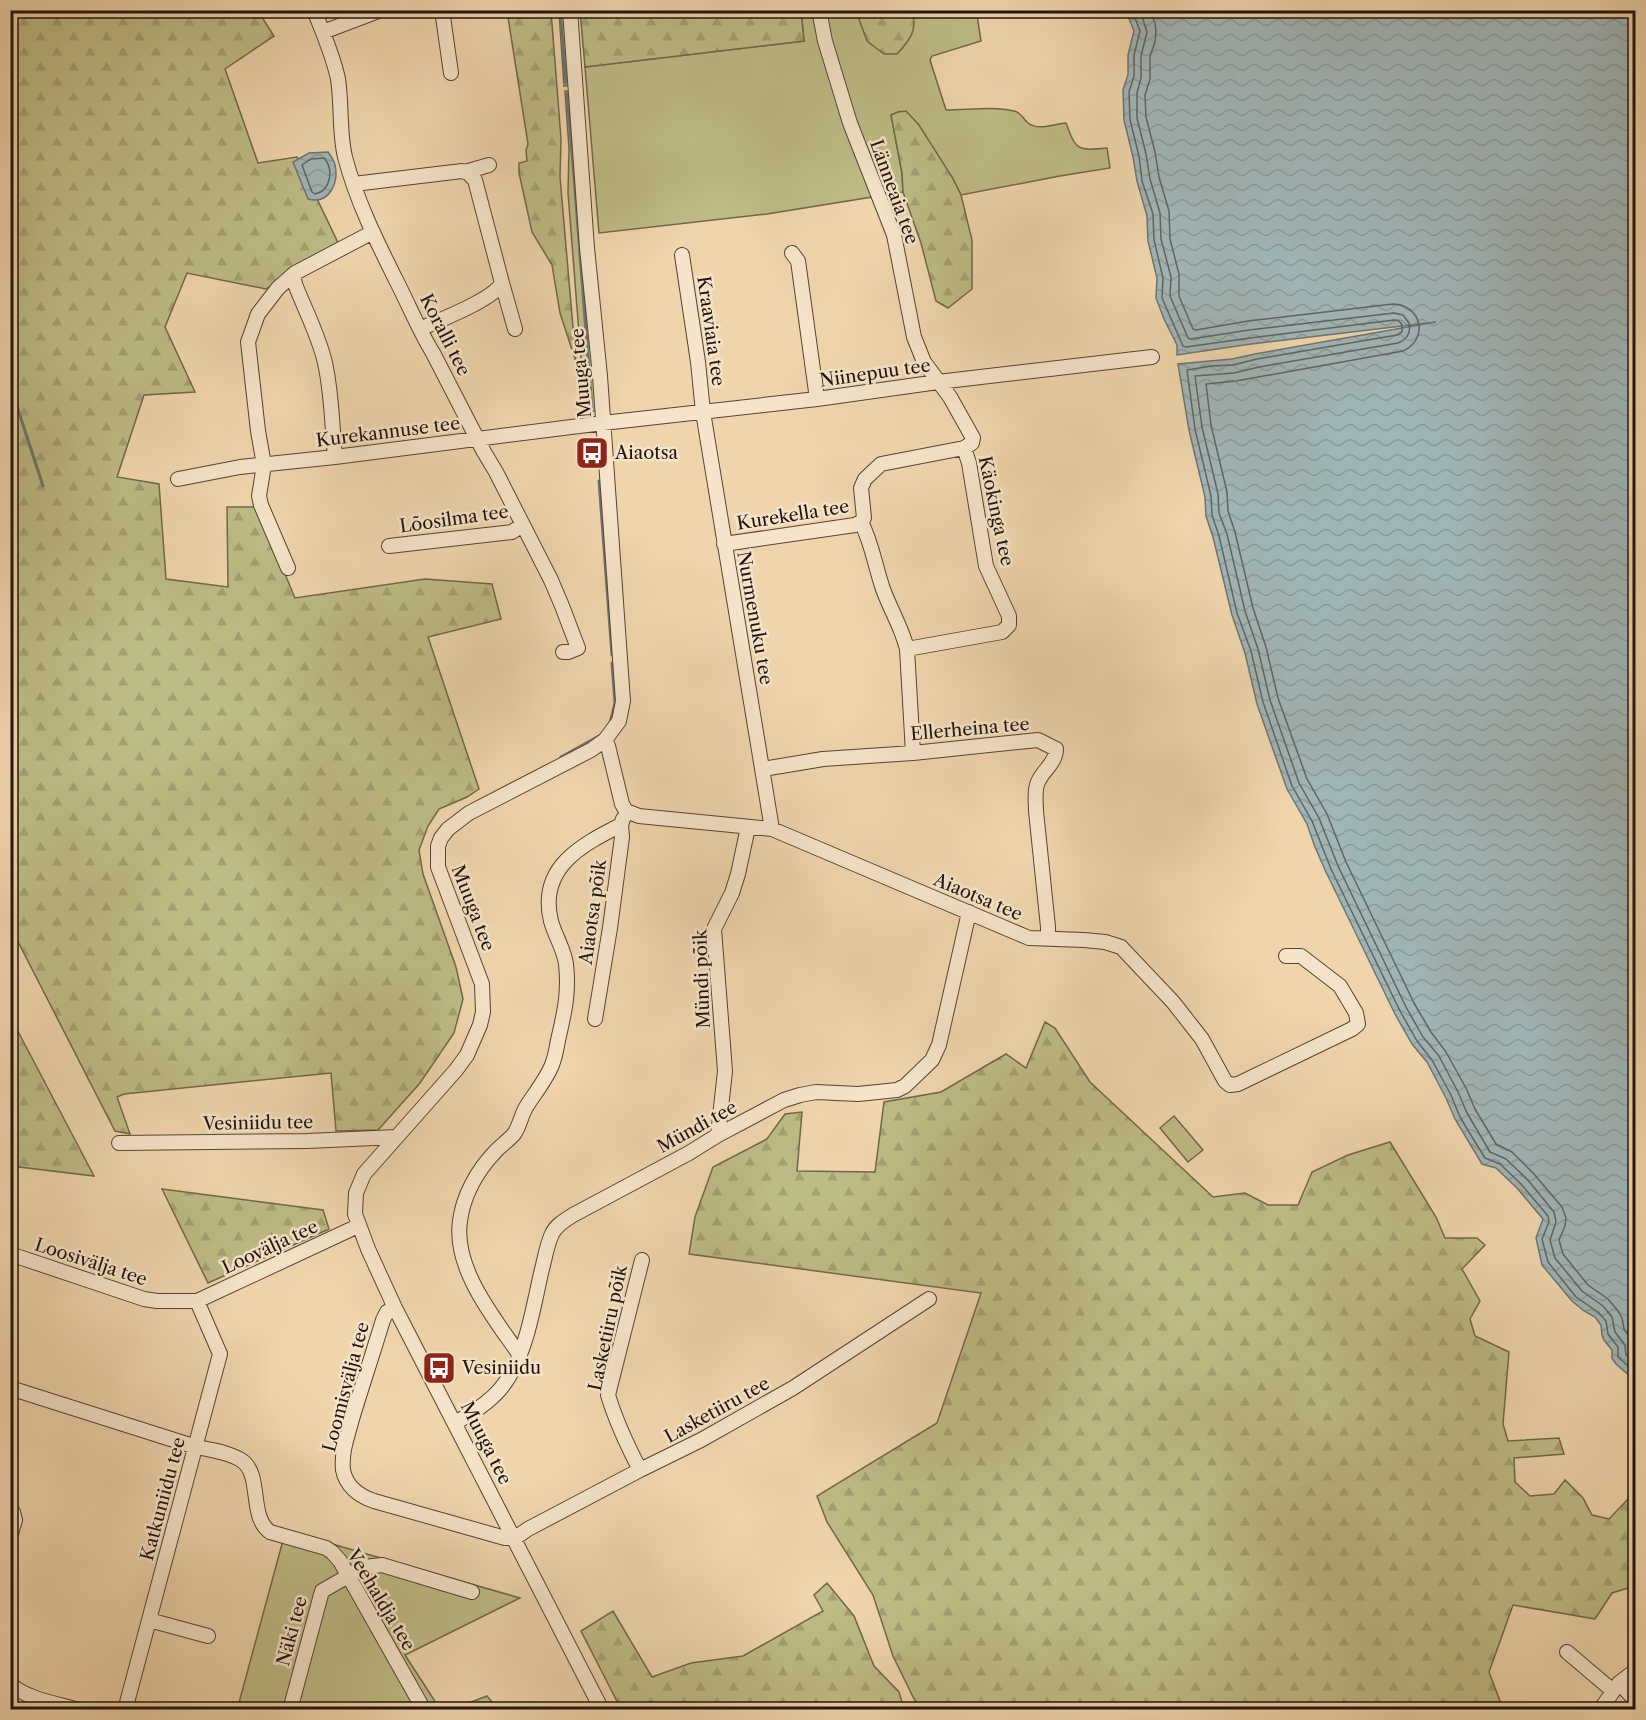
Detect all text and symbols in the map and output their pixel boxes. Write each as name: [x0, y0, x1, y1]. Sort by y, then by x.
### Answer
street label: Länneaia tee: [865, 137, 923, 247]
street label: Kraaviaia tee: [692, 275, 730, 387]
street label: Koralli tee: [415, 290, 475, 380]
street label: Muuga tee: [566, 327, 596, 419]
street label: Niinepuu tee: [818, 354, 932, 392]
street label: Kurekannuse tee: [315, 412, 461, 452]
bus stop icon: Aiaotsa: [574, 435, 610, 471]
place label: Aiaotsa: [614, 442, 679, 464]
street label: Käokinga tee: [974, 454, 1018, 568]
street label: Kurekella tee: [735, 495, 851, 535]
street label: Lõosilma tee: [398, 500, 510, 538]
street label: Nurmenuku tee: [732, 550, 778, 686]
street label: Ellerheina tee: [910, 713, 1030, 745]
street label: Aiaotsa põik: [575, 857, 611, 967]
street label: Muuga tee: [447, 862, 499, 954]
street label: Aiaotsa tee: [929, 868, 1026, 926]
street label: Mündi põik: [689, 927, 715, 1029]
street label: Mündi tee: [653, 1096, 741, 1158]
street label: Vesiniidu tee: [202, 1111, 313, 1135]
street label: Loovälja tee: [219, 1215, 321, 1279]
street label: Loosivälja tee: [32, 1233, 150, 1291]
street label: Lasketiiru põik: [584, 1262, 632, 1393]
street label: Loomisvälja tee: [318, 1320, 374, 1454]
bus stop icon: Vesiniidu: [421, 1350, 457, 1386]
place label: Vesiniidu: [461, 1357, 541, 1379]
street label: Lasketiiru tee: [661, 1372, 773, 1448]
street label: Muuga tee: [456, 1398, 516, 1488]
street label: Katkuniidu tee: [136, 1435, 190, 1563]
street label: Veehaldja tee: [342, 1544, 420, 1655]
street label: Näki tee: [272, 1594, 312, 1668]

